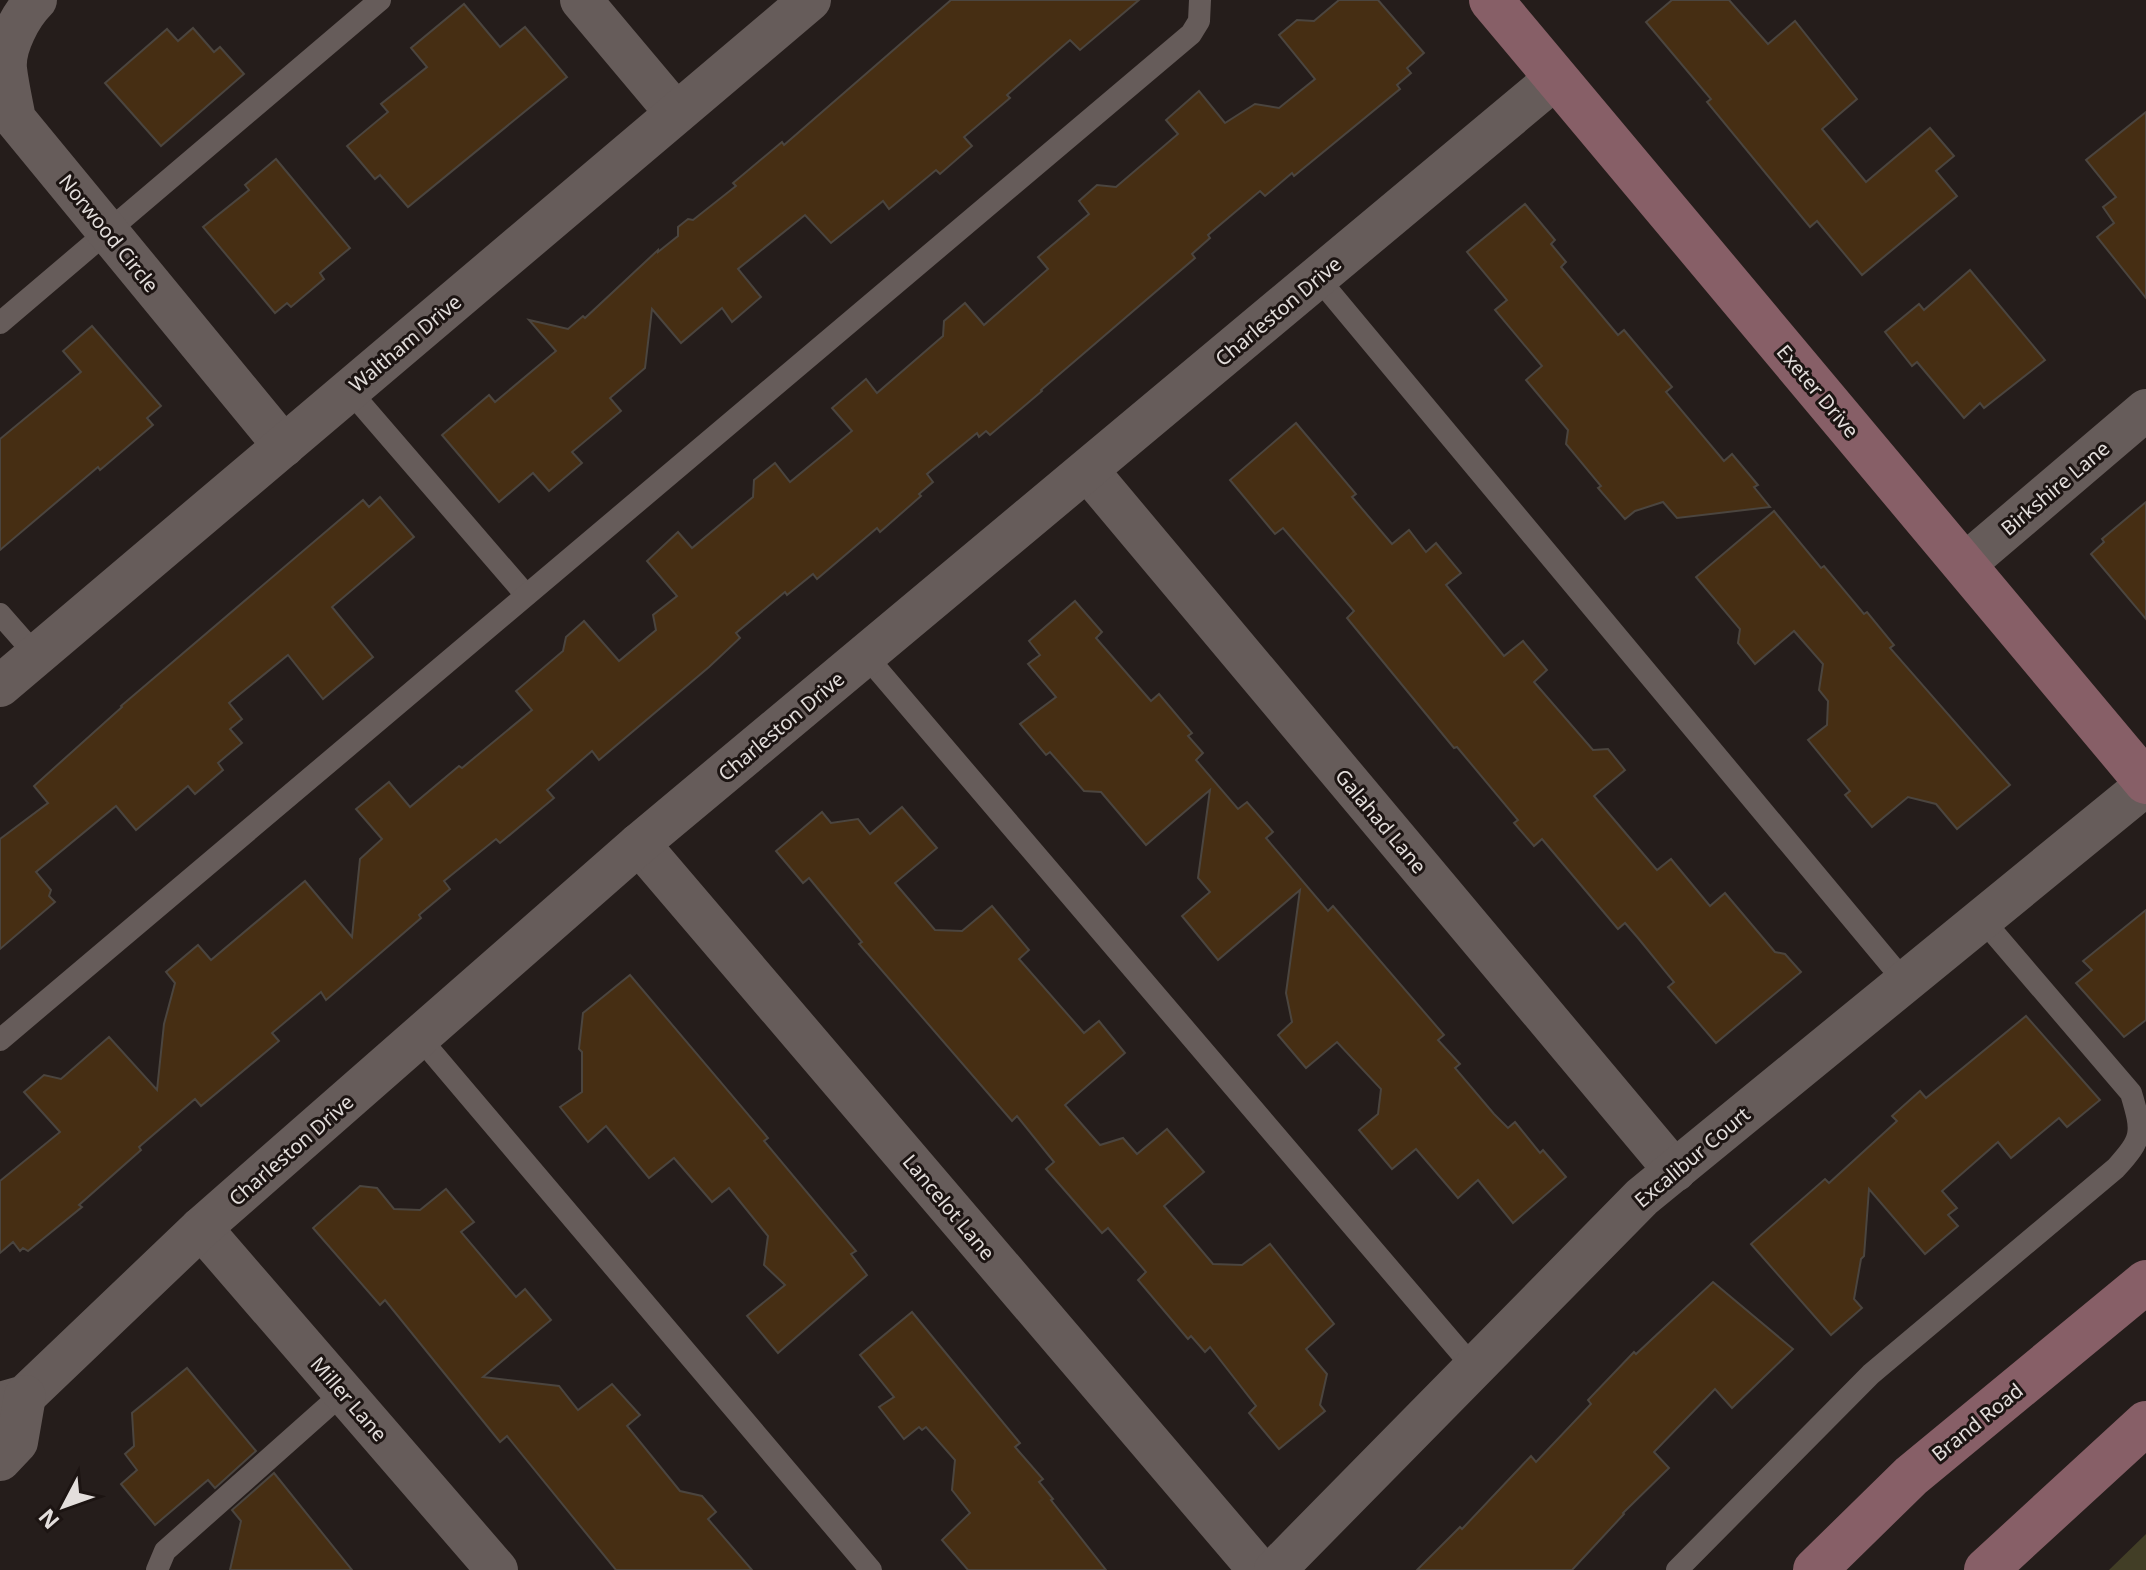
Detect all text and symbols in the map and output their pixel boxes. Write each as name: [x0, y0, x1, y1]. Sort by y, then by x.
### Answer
street label: Norwood Circle: [53, 168, 165, 298]
street label: Charleston Drive: [1209, 250, 1347, 372]
street label: Waltham Drive: [343, 288, 467, 398]
street label: Exeter Drive: [1771, 339, 1865, 443]
street label: Birkshire Lane: [1995, 435, 2115, 541]
street label: Charleston Drive: [712, 665, 850, 787]
street label: Galahad Lane: [1329, 763, 1433, 879]
street label: Charleston Drive: [223, 1088, 359, 1212]
street label: Excalibur Court: [1628, 1101, 1756, 1213]
street label: Lancelot Lane: [897, 1149, 1001, 1265]
street label: Miller Lane: [305, 1351, 393, 1447]
street label: Brand Road: [1926, 1377, 2028, 1467]
north arrow: [24, 1466, 104, 1546]
text: N: [31, 1503, 65, 1536]

